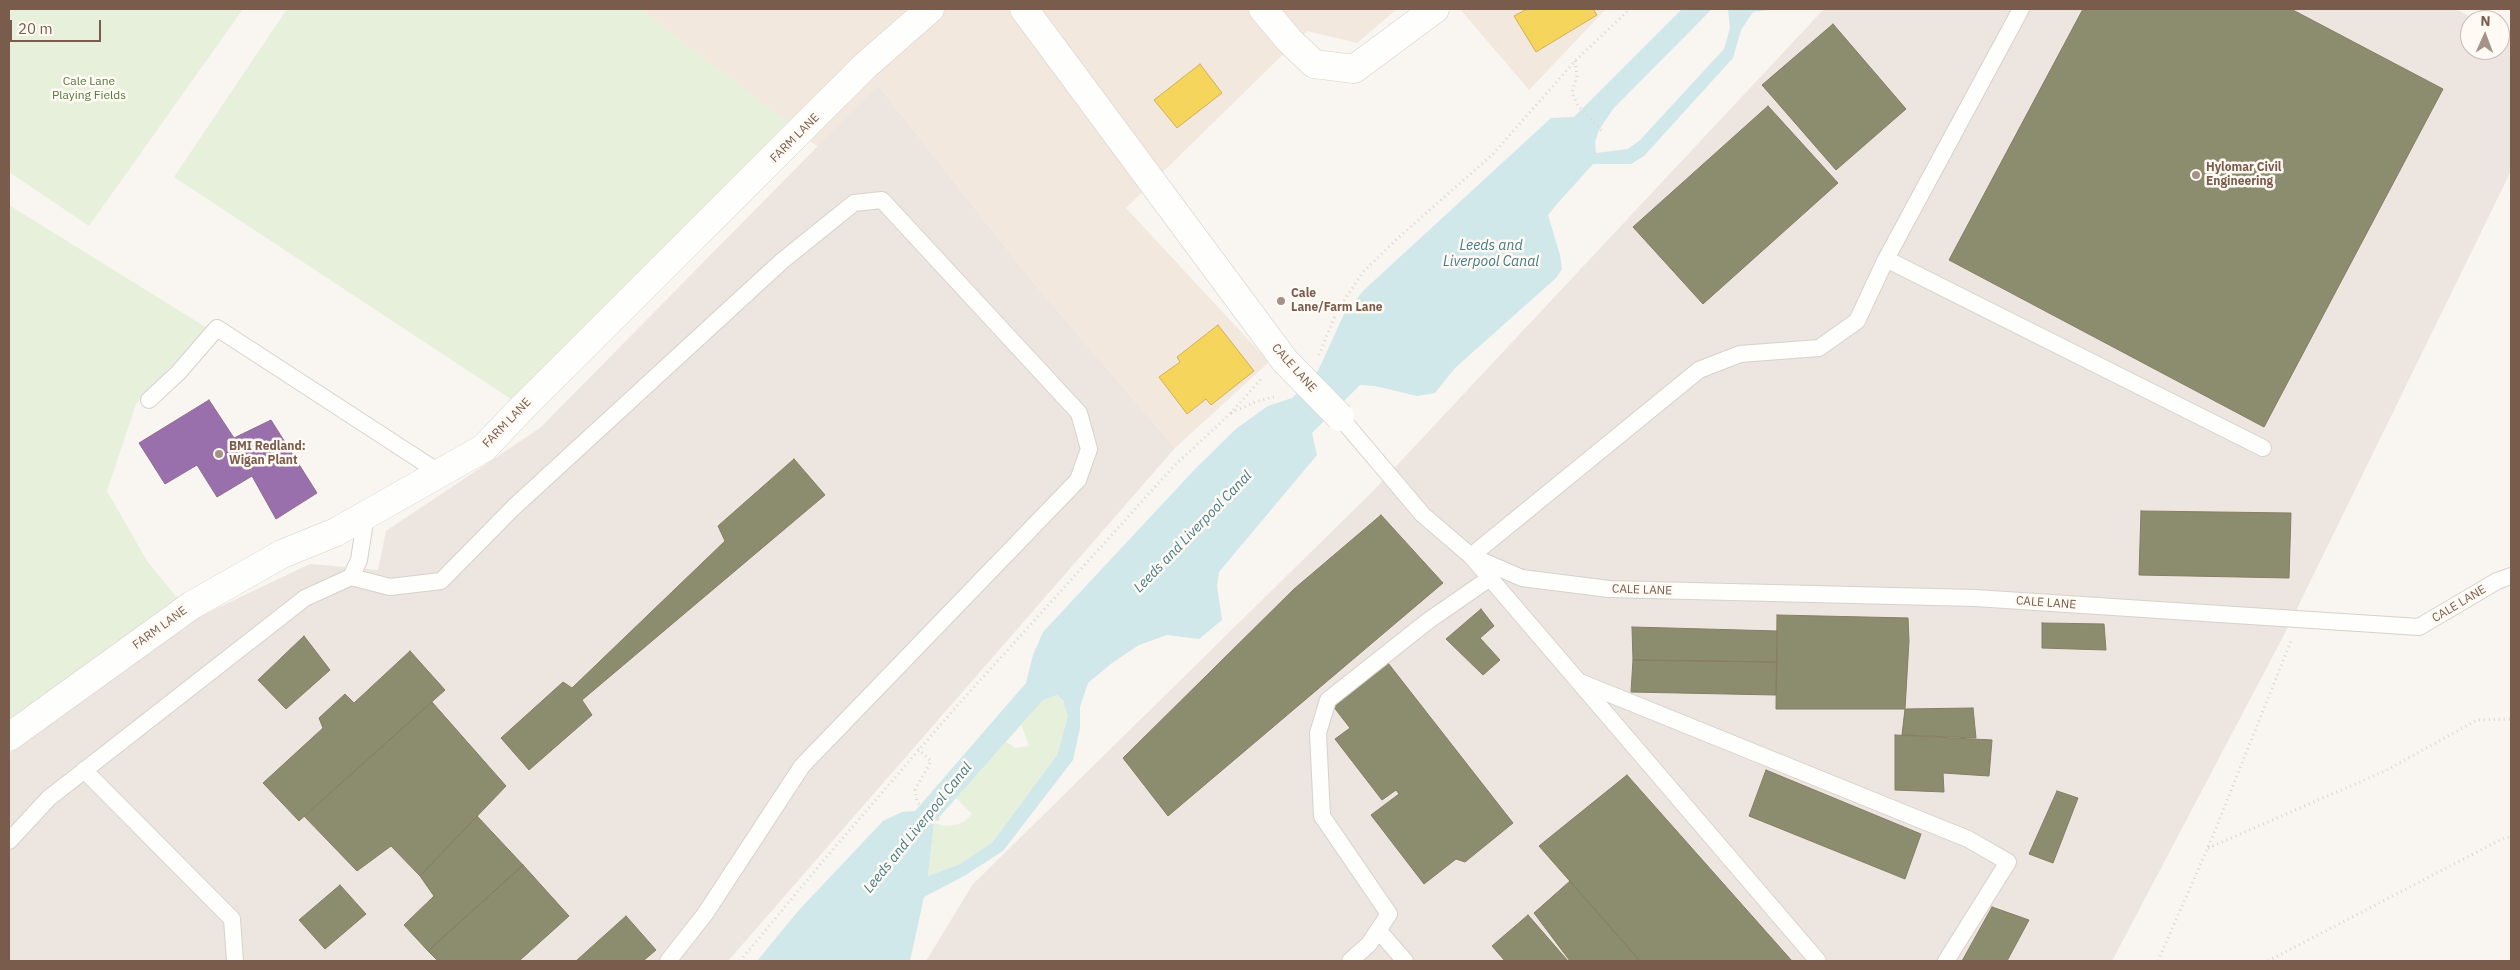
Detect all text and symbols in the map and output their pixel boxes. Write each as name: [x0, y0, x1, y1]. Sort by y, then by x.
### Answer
scale bar: [12, 10, 104, 42]
north arrow: [2460, 10, 2510, 60]
text: N: [2480, 12, 2491, 30]
text: 20 m: [18, 19, 53, 38]
park label: Cale Lane Playing Fields: [52, 75, 126, 103]
street label: FARM LANE: [767, 110, 823, 166]
place label: Hylomar Civil Engineering: [2206, 161, 2282, 189]
marker: Hylomar Civil Engineering: [2190, 169, 2202, 181]
water label: Leeds and Liverpool Canal: [1443, 238, 1539, 270]
place label: Cale Lane/Farm Lane: [1291, 287, 1383, 315]
marker: Cale Lane/Farm Lane: [1275, 295, 1287, 307]
street label: CALE LANE: [1268, 341, 1320, 395]
street label: FARM LANE: [480, 395, 534, 451]
place label: BMI Redland: Wigan Plant: [229, 440, 306, 468]
marker: BMI Redland: Wigan Plant: [213, 448, 225, 460]
water label: Leeds and Liverpool Canal: [1130, 468, 1256, 596]
street label: CALE LANE: [1612, 582, 1672, 598]
street label: CALE LANE: [2429, 582, 2489, 626]
street label: CALE LANE: [2015, 594, 2077, 612]
street label: FARM LANE: [130, 604, 190, 652]
water label: Leeds and Liverpool Canal: [860, 760, 976, 896]

